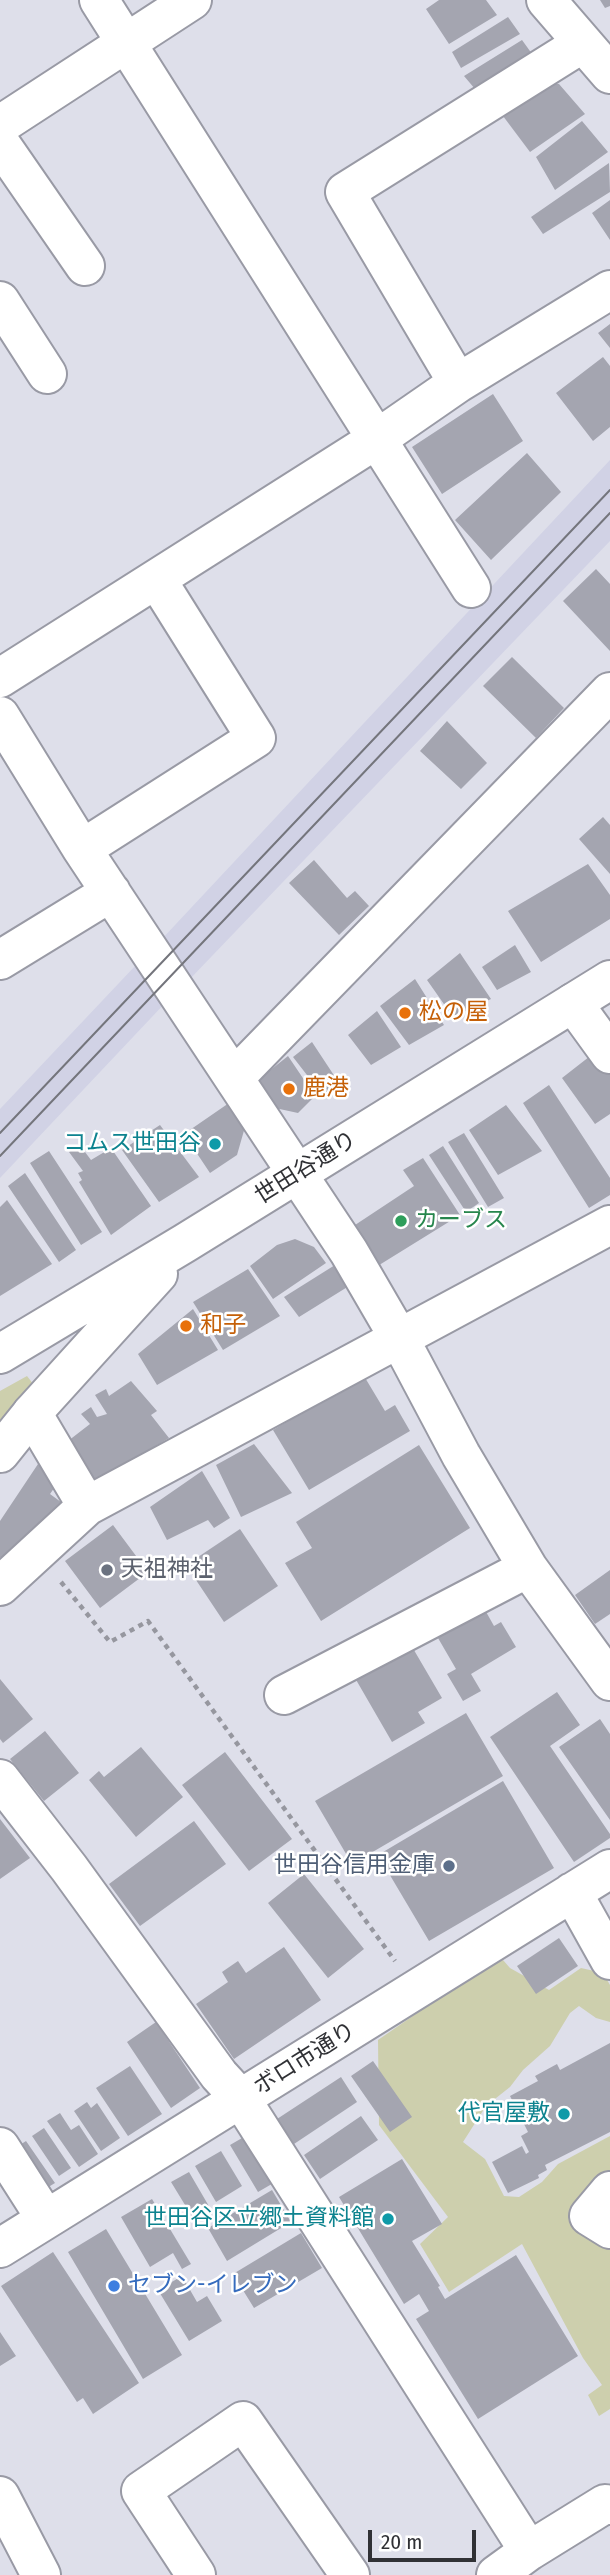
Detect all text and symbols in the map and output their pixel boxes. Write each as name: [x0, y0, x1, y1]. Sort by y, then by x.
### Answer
place label: 松の屋: [419, 999, 488, 1027]
marker: 松の屋: [397, 1005, 413, 1021]
place label: 鹿港: [303, 1075, 349, 1103]
marker: 鹿港: [281, 1081, 297, 1097]
street label: 世田谷通り: [250, 1126, 362, 1210]
place label: コムス世田谷: [63, 1130, 201, 1158]
marker: コムス世田谷: [207, 1136, 223, 1152]
place label: カーブス: [415, 1207, 507, 1235]
marker: カーブス: [393, 1213, 409, 1229]
place label: 和子: [200, 1312, 246, 1340]
marker: 和子: [178, 1318, 194, 1334]
place label: 天祖神社: [121, 1556, 213, 1584]
marker: 天祖神社: [99, 1562, 115, 1578]
place label: 世田谷信用金庫: [274, 1852, 435, 1880]
marker: 世田谷信用金庫: [441, 1858, 457, 1874]
street label: ボロ市通り: [249, 2017, 361, 2101]
place label: 代官屋敷: [458, 2100, 550, 2128]
marker: 代官屋敷: [556, 2106, 572, 2122]
place label: 世田谷区立郷土資料館: [144, 2205, 374, 2233]
marker: 世田谷区立郷土資料館: [380, 2211, 396, 2227]
place label: セブン-イレブン: [128, 2272, 297, 2300]
marker: セブン-イレブン: [106, 2278, 122, 2294]
scale bar: [372, 2516, 480, 2560]
text: 20 m: [381, 2529, 422, 2555]

